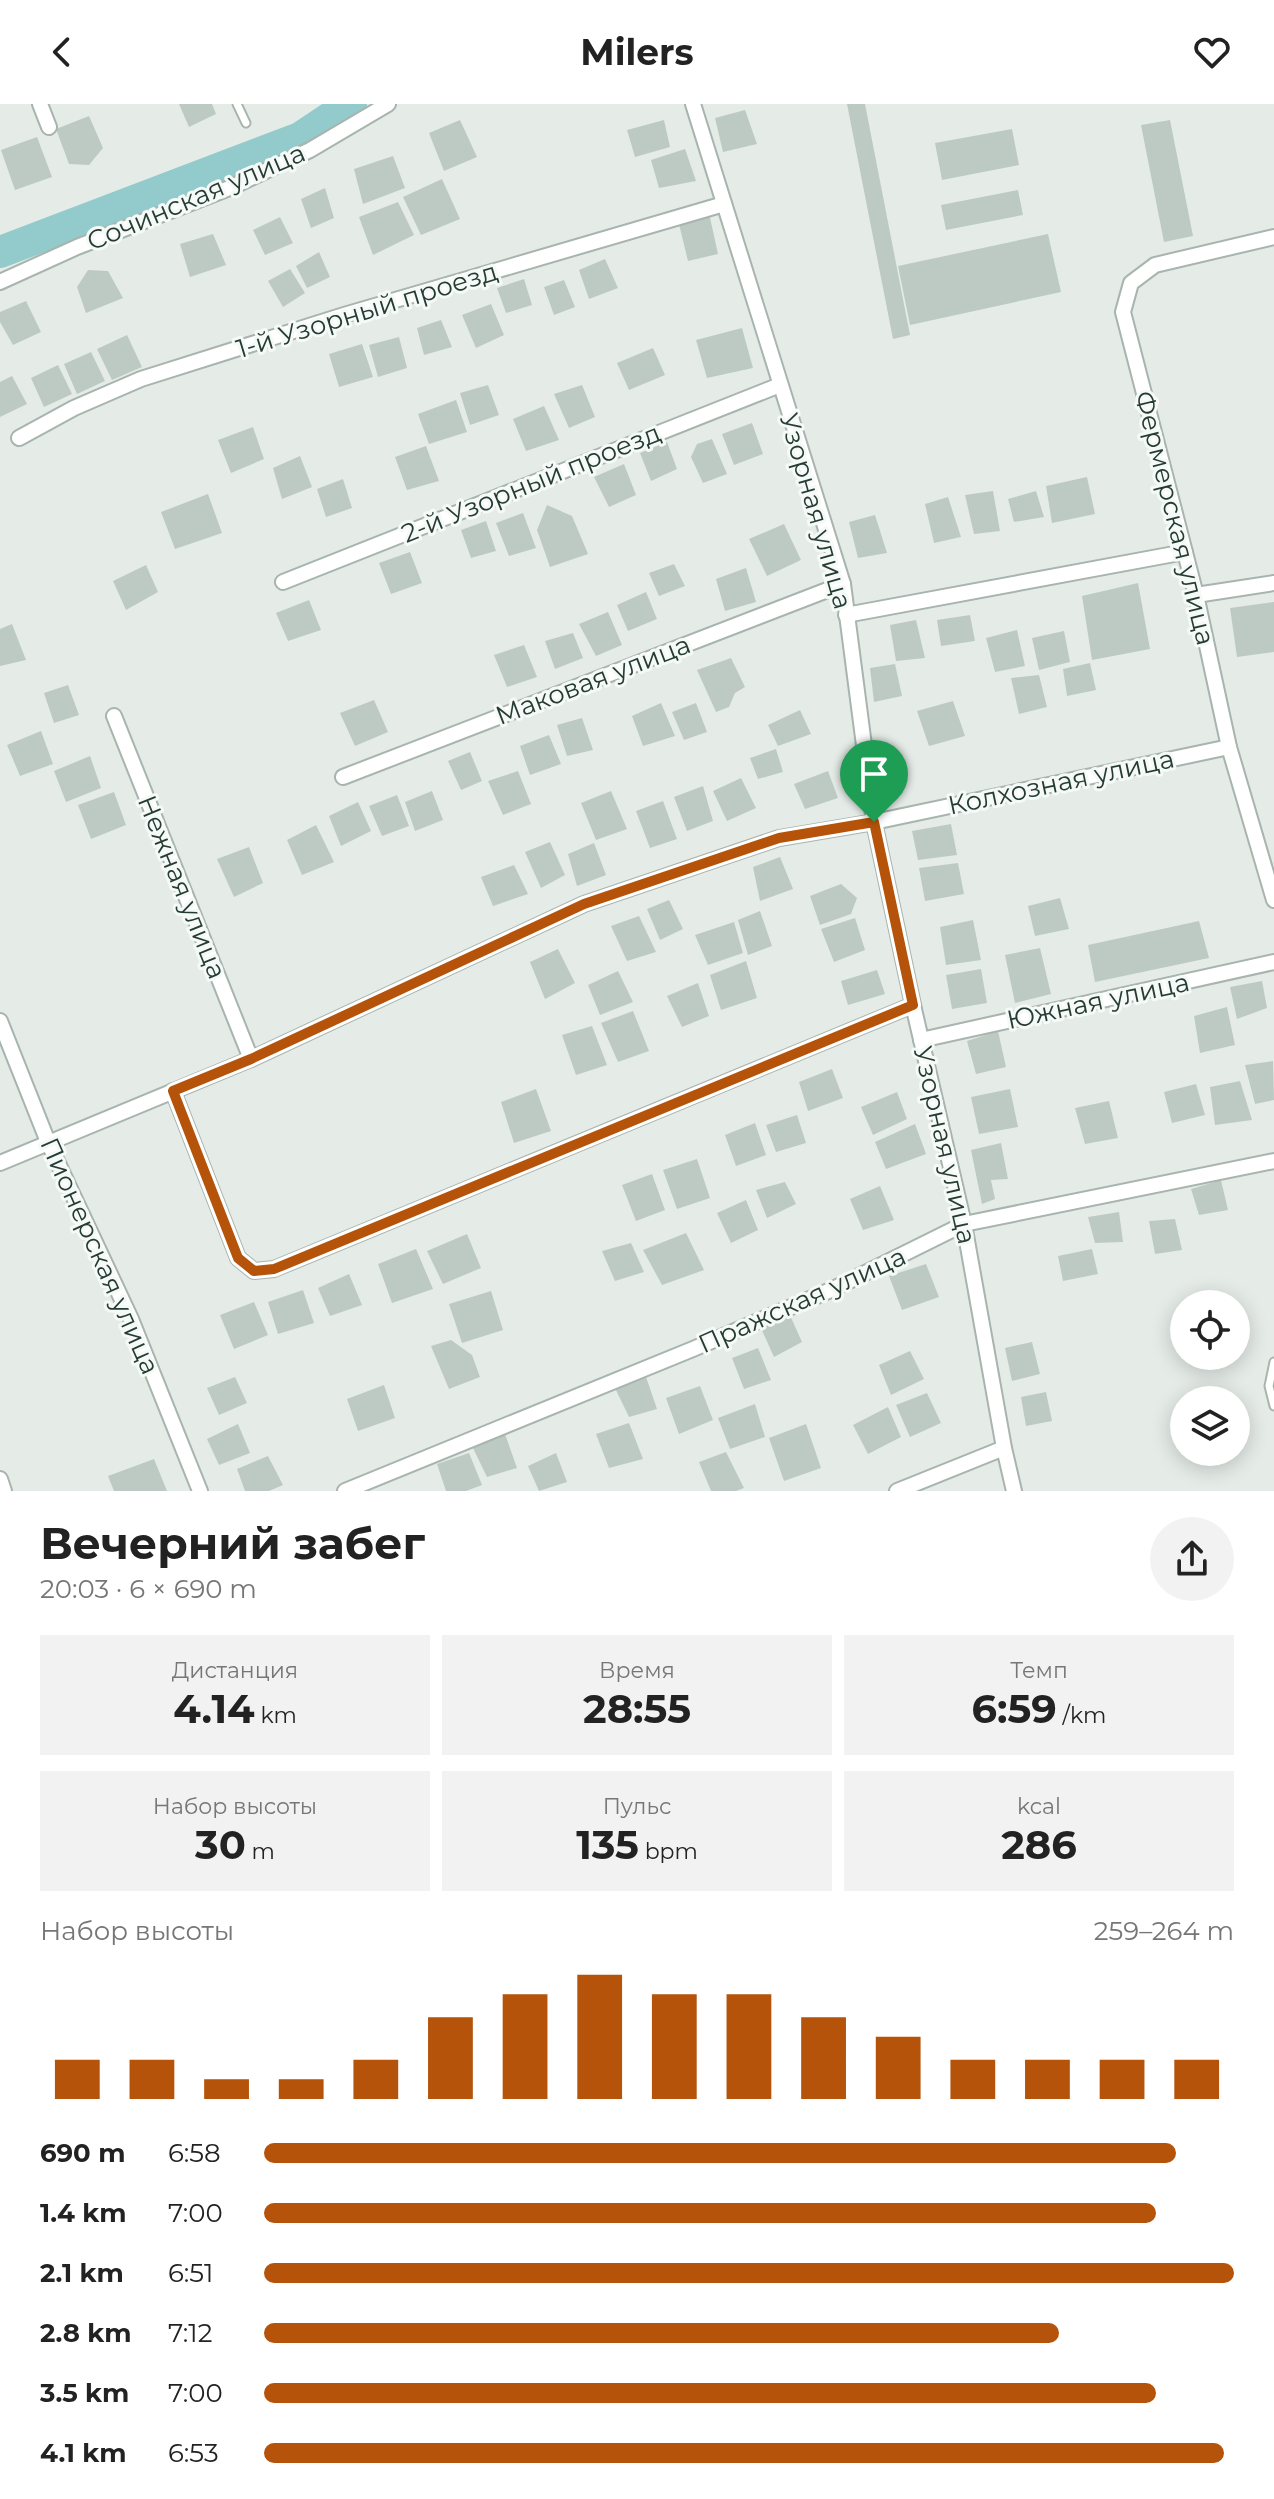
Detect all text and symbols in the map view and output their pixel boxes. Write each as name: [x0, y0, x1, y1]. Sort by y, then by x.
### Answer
icon: back: [40, 30, 84, 74]
text: Milers: [580, 30, 694, 74]
icon: heart: [1190, 30, 1234, 74]
street label: Сочинская улица: [82, 137, 310, 257]
street label: 1-й Узорный проезд: [233, 255, 501, 365]
street label: Фермерская улица: [1128, 388, 1222, 648]
street label: Узорная улица: [773, 409, 859, 613]
street label: 2-й Узорный проезд: [397, 416, 665, 550]
street label: Маковая улица: [491, 628, 695, 732]
pin: [840, 740, 908, 822]
street label: Колхозная улица: [945, 742, 1177, 822]
icon: arrive: [852, 752, 896, 796]
street label: Нежная улица: [131, 791, 233, 983]
street label: Южная улица: [1004, 966, 1192, 1036]
street label: Узорная улица: [907, 1043, 983, 1247]
street label: Пионерская улица: [33, 1133, 167, 1379]
street label: Пражская улица: [693, 1240, 911, 1360]
map controls: [1170, 1290, 1250, 1466]
button: locate: [1170, 1290, 1250, 1370]
button: layers: [1170, 1386, 1250, 1466]
text: Вечерний забег: [40, 1516, 425, 1570]
button: share: [1150, 1517, 1234, 1601]
text: 20:03 · 6 × 690 m: [40, 1573, 257, 1605]
text: Дистанция: [172, 1657, 298, 1684]
text: Время: [599, 1657, 675, 1684]
text: Темп: [1010, 1657, 1068, 1684]
text: 4.14: [173, 1684, 255, 1733]
text: 28:55: [583, 1684, 691, 1733]
text: 6:59: [972, 1684, 1057, 1733]
text: km: [255, 1702, 297, 1729]
text: /km: [1057, 1702, 1106, 1729]
text: Набор высоты: [153, 1793, 317, 1820]
text: Пульс: [603, 1793, 671, 1820]
text: kcal: [1017, 1793, 1061, 1820]
text: 30: [195, 1820, 246, 1869]
text: 135: [576, 1820, 639, 1869]
text: 286: [1001, 1820, 1077, 1869]
text: m: [246, 1838, 275, 1865]
text: bpm: [639, 1838, 698, 1865]
text: Набор высоты: [40, 1915, 234, 1947]
text: 259–264 m: [1094, 1915, 1234, 1947]
text: 690 m: [40, 2137, 125, 2169]
text: 6:58: [168, 2137, 221, 2169]
text: 1.4 km: [40, 2197, 126, 2229]
text: 7:00: [168, 2197, 223, 2229]
text: 2.1 km: [40, 2257, 124, 2289]
text: 6:51: [168, 2257, 213, 2289]
text: 2.8 km: [40, 2317, 131, 2349]
text: 7:12: [168, 2317, 212, 2349]
text: 3.5 km: [40, 2377, 129, 2409]
text: 7:00: [168, 2377, 223, 2409]
text: 4.1 km: [40, 2437, 127, 2469]
text: 6:53: [168, 2437, 219, 2469]

